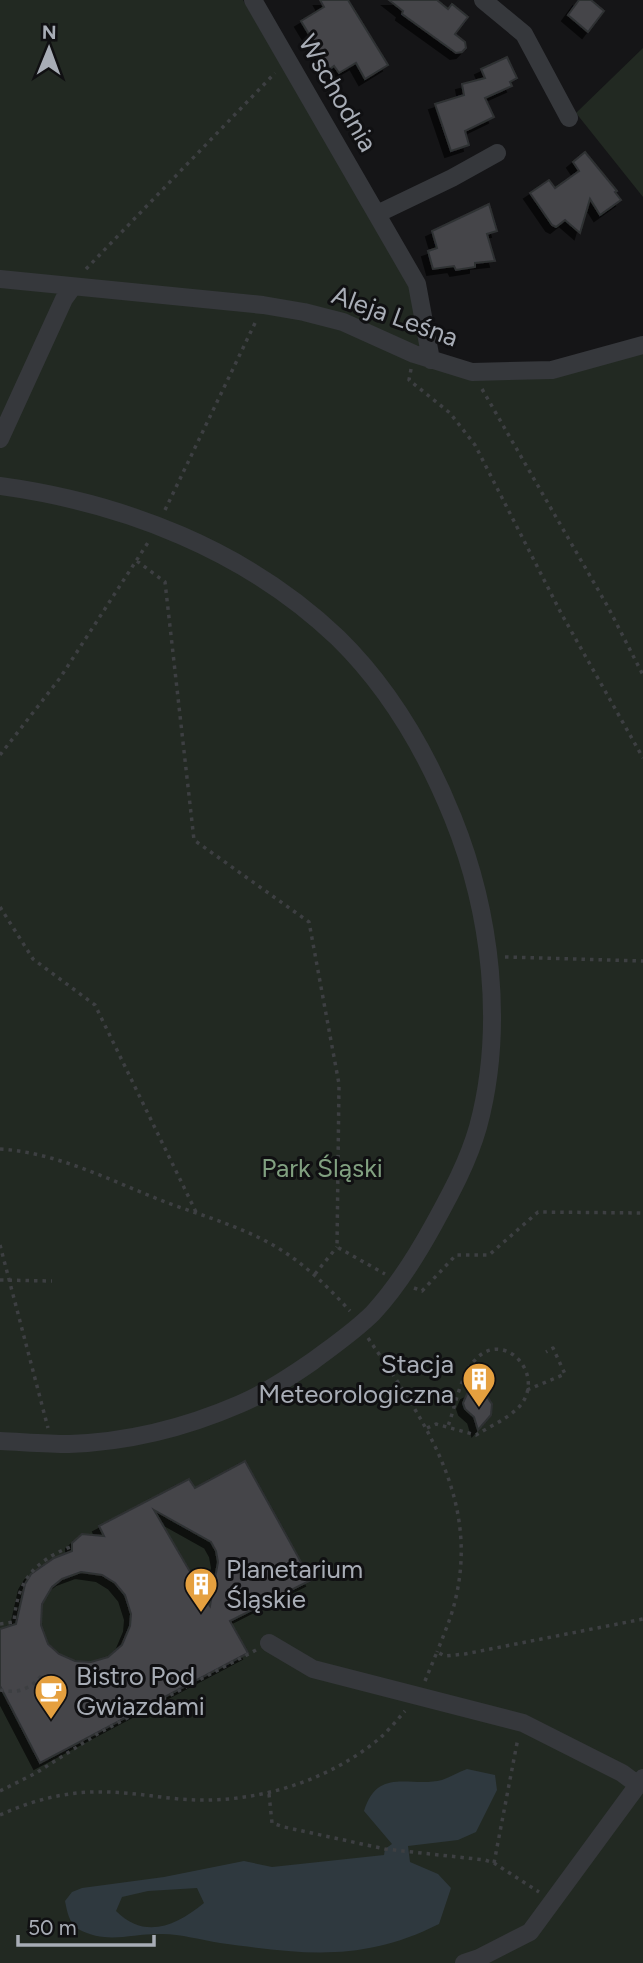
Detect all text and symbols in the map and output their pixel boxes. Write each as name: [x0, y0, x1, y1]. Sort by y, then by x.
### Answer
north arrow: [14, 14, 84, 84]
text: N: [42, 21, 57, 44]
street label: Wschodnia: [292, 29, 384, 157]
street label: Aleja Leśna: [328, 278, 462, 354]
park label: Park Śląski: [261, 1152, 383, 1184]
place label: Stacja Meteorologiczna: [258, 1348, 454, 1410]
building icon: Stacja Meteorologiczna: [460, 1360, 498, 1409]
place label: Planetarium Śląskie: [226, 1553, 363, 1615]
building icon: Planetarium Śląskie: [182, 1565, 220, 1614]
place label: Bistro Pod Gwiazdami: [76, 1660, 205, 1722]
cafe icon: Bistro Pod Gwiazdami: [32, 1672, 70, 1721]
scale bar: [18, 1904, 154, 1948]
text: 50 m: [28, 1915, 77, 1940]

